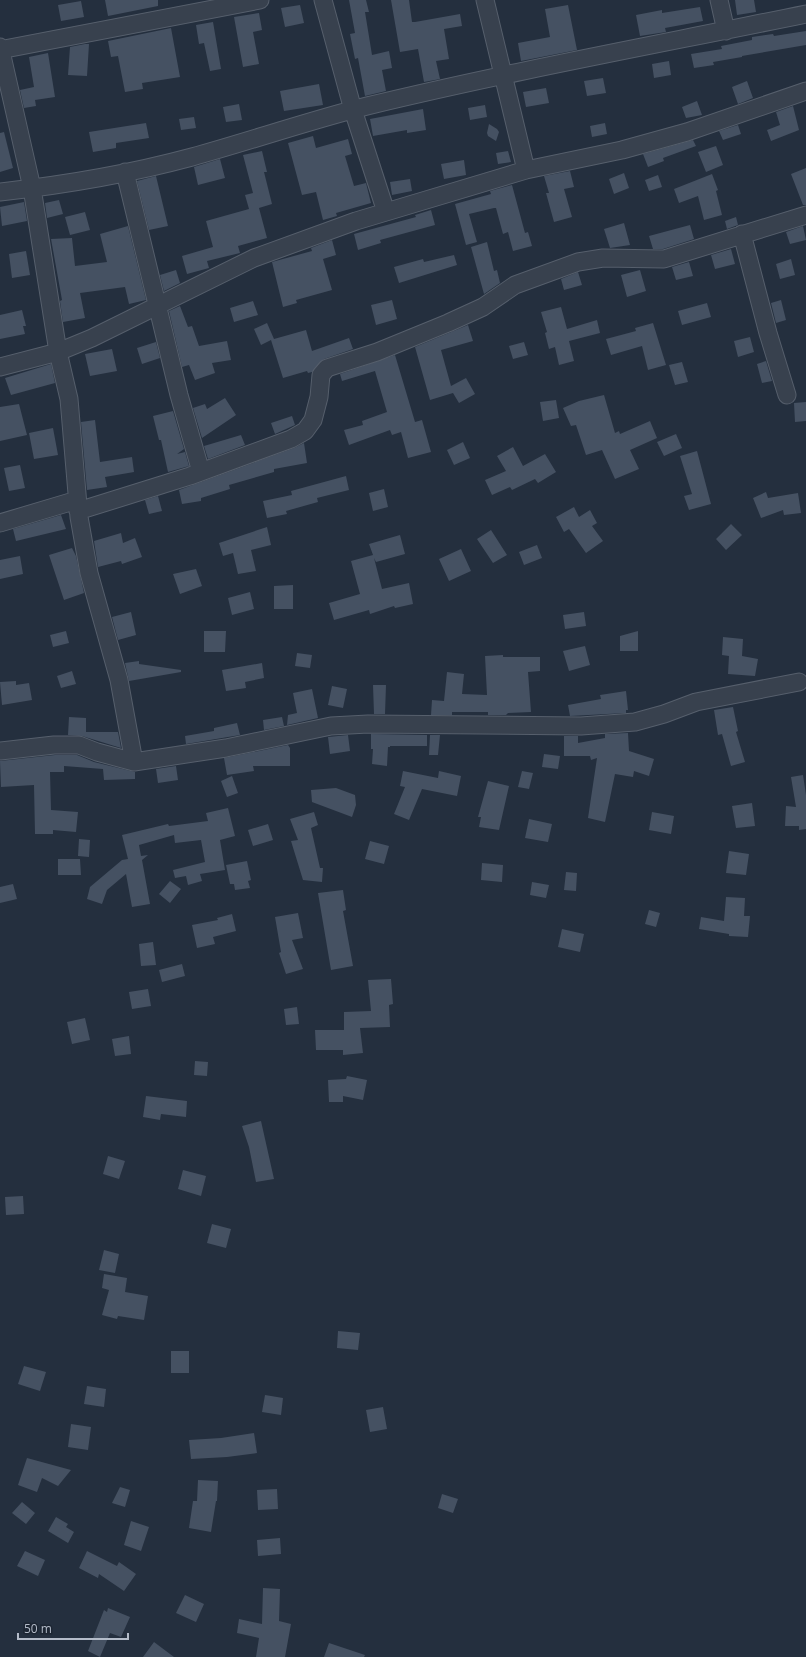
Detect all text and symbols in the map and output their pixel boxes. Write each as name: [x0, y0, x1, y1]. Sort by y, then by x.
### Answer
scale bar: [18, 1615, 128, 1641]
text: 50 m: [24, 1620, 52, 1637]

